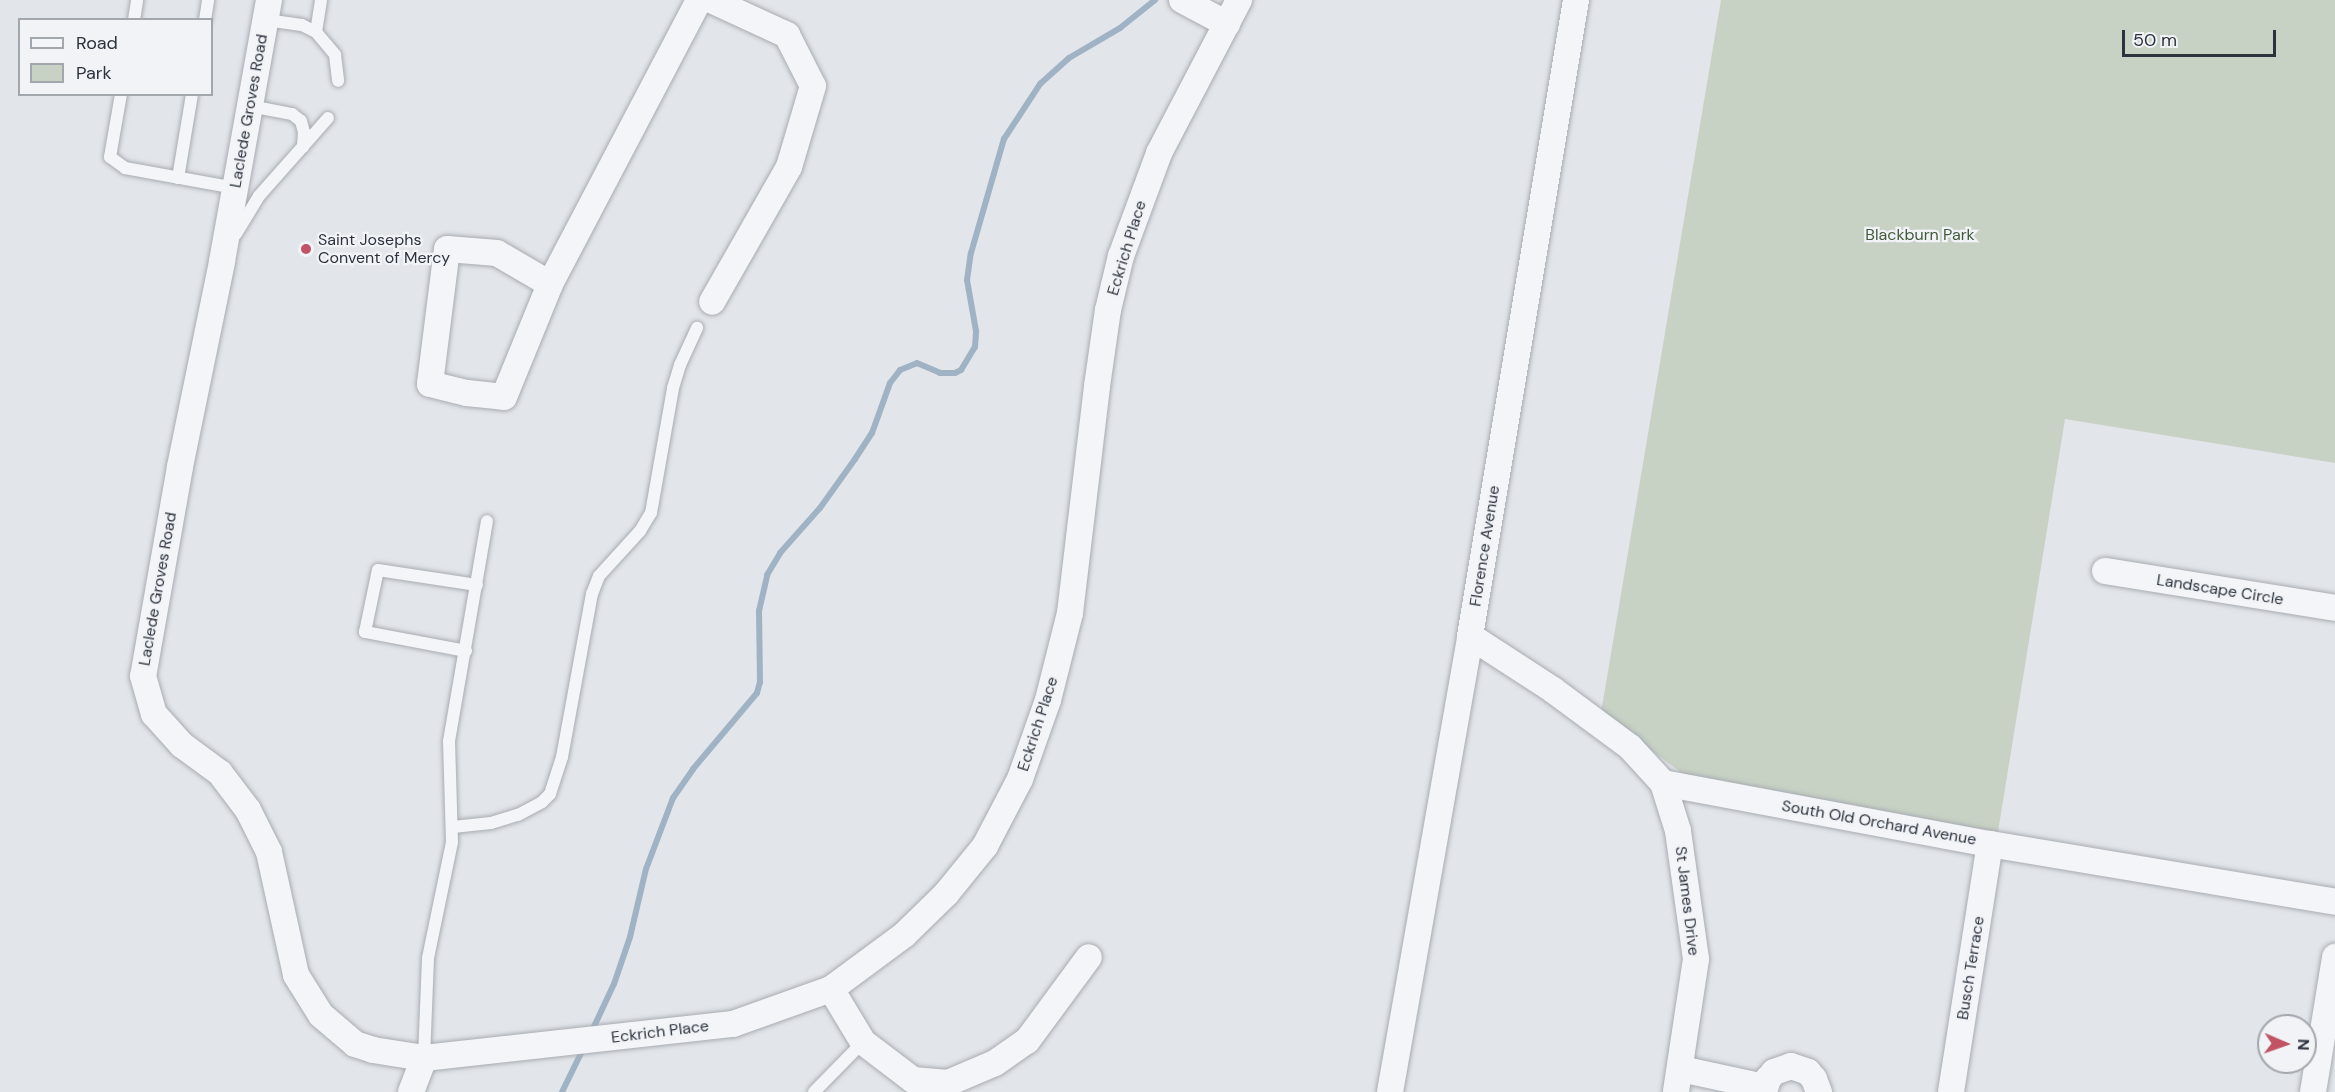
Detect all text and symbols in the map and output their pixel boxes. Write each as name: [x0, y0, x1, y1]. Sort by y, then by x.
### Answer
legend: [18, 18, 213, 96]
scale bar: [2125, 18, 2280, 56]
text: 50 m: [2133, 28, 2177, 52]
text: Road: [76, 31, 118, 55]
street label: Laclede Groves Road: [226, 33, 272, 189]
text: Park: [76, 61, 112, 85]
street label: Eckrich Place: [1103, 198, 1151, 298]
park label: Blackburn Park: [1865, 225, 1975, 245]
place label: Saint Josephs Convent of Mercy: [318, 230, 450, 268]
marker: Saint Josephs Convent of Mercy: [299, 242, 313, 256]
street label: Florence Avenue: [1466, 484, 1504, 608]
street label: Laclede Groves Road: [135, 511, 181, 667]
street label: Landscape Circle: [2155, 570, 2285, 610]
street label: Eckrich Place: [1014, 674, 1062, 774]
street label: South Old Orchard Avenue: [1780, 796, 1978, 850]
street label: St James Drive: [1671, 845, 1703, 957]
street label: Busch Terrace: [1953, 915, 1989, 1021]
north arrow: [2257, 1014, 2317, 1074]
street label: Eckrich Place: [610, 1016, 710, 1048]
text: N: [2293, 1038, 2314, 1051]

